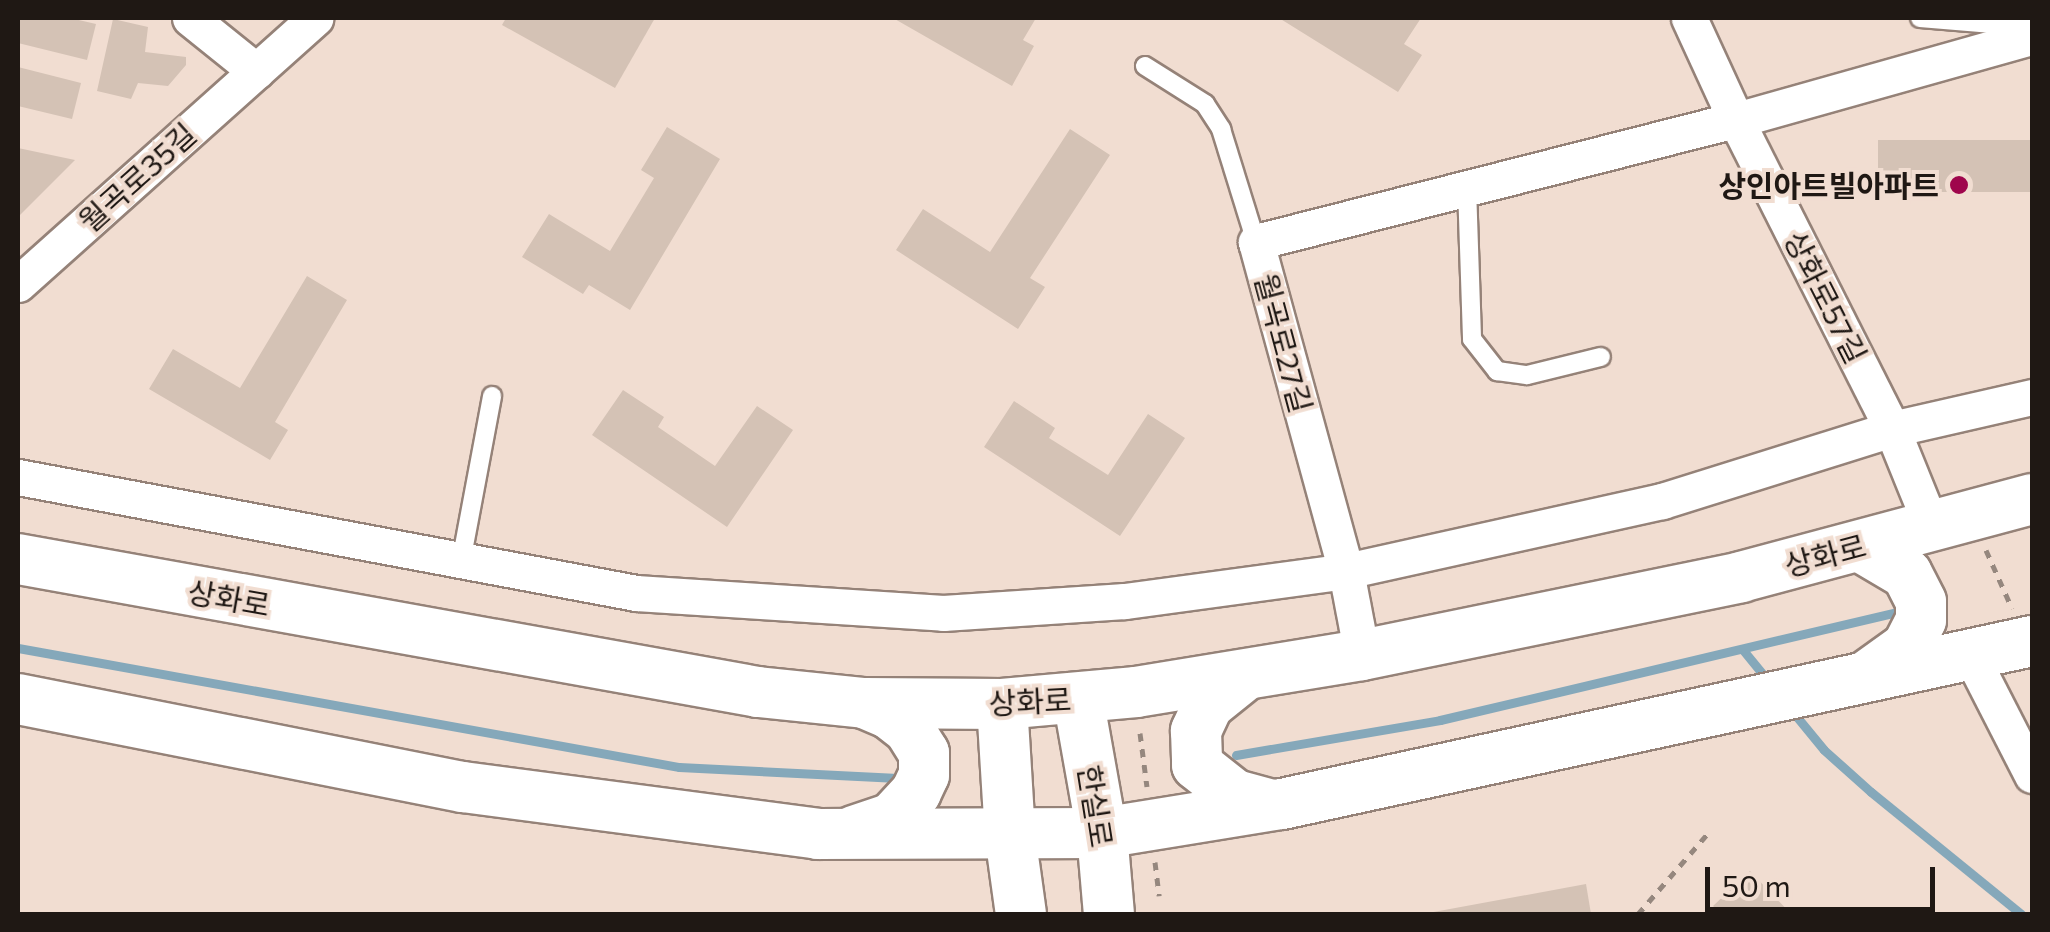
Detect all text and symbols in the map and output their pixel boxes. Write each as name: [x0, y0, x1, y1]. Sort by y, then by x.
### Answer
street label: 월곡로35길: [71, 115, 203, 239]
place label: 상인아트빌아파트: [1718, 167, 1939, 203]
marker: 상인아트빌아파트: [1948, 174, 1970, 196]
street label: 상화로57길: [1777, 225, 1875, 369]
street label: 월곡로27길: [1248, 269, 1320, 417]
street label: 상화로: [1780, 527, 1870, 583]
street label: 상화로: [185, 573, 273, 623]
street label: 상화로: [988, 681, 1072, 721]
street label: 한실로: [1072, 762, 1120, 850]
scale bar: [1710, 847, 1940, 909]
text: 50 m: [1722, 866, 1791, 903]

